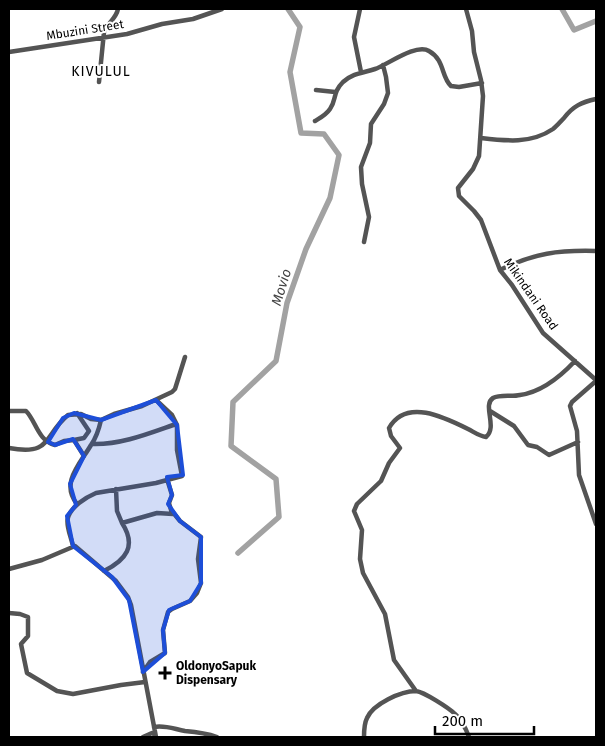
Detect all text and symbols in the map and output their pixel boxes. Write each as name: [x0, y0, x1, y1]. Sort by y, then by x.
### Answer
street label: Mbuzini Street: [45, 17, 125, 43]
district label: KIVULUL: [71, 63, 131, 80]
street label: Mikindani Road: [501, 255, 561, 333]
water label: Movio: [268, 267, 295, 308]
place label: OldonyoSapuk Dispensary: [176, 659, 256, 687]
marker: OldonyoSapuk Dispensary: [158, 666, 172, 680]
scale bar: [435, 704, 534, 736]
text: 200 m: [442, 712, 483, 730]

